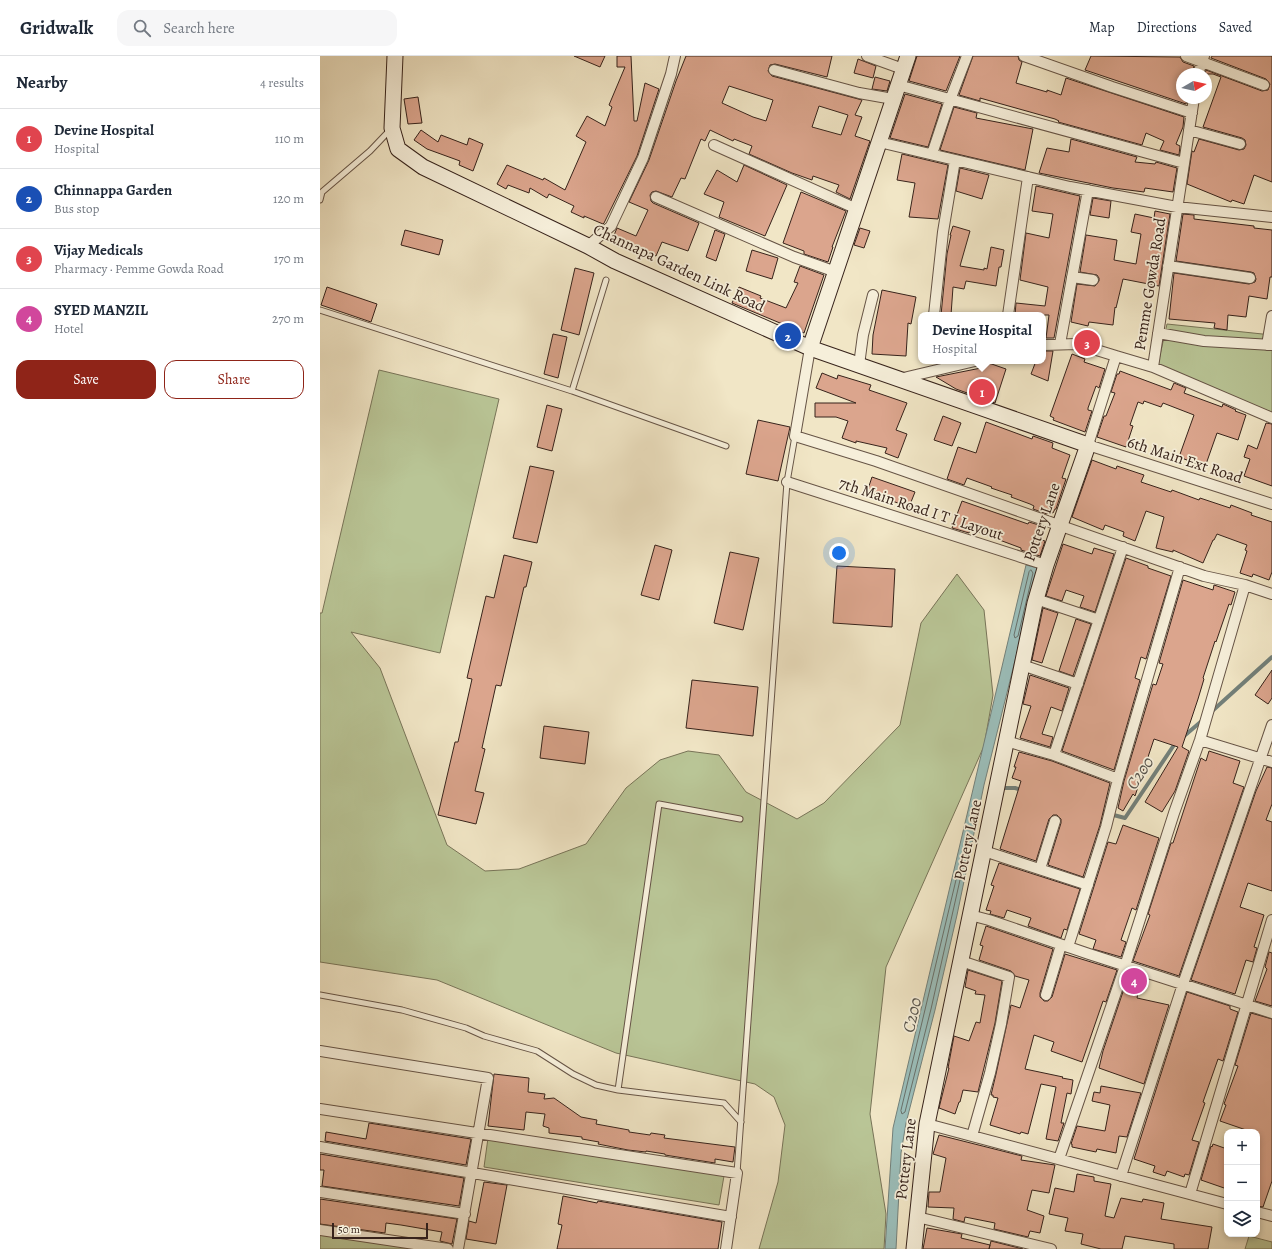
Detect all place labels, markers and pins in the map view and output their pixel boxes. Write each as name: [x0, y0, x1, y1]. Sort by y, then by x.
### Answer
pin: 2: [775, 321, 801, 351]
pin: 3: [1074, 328, 1100, 358]
pin: 1: [969, 377, 995, 407]
pin: 4: [1121, 966, 1147, 996]

